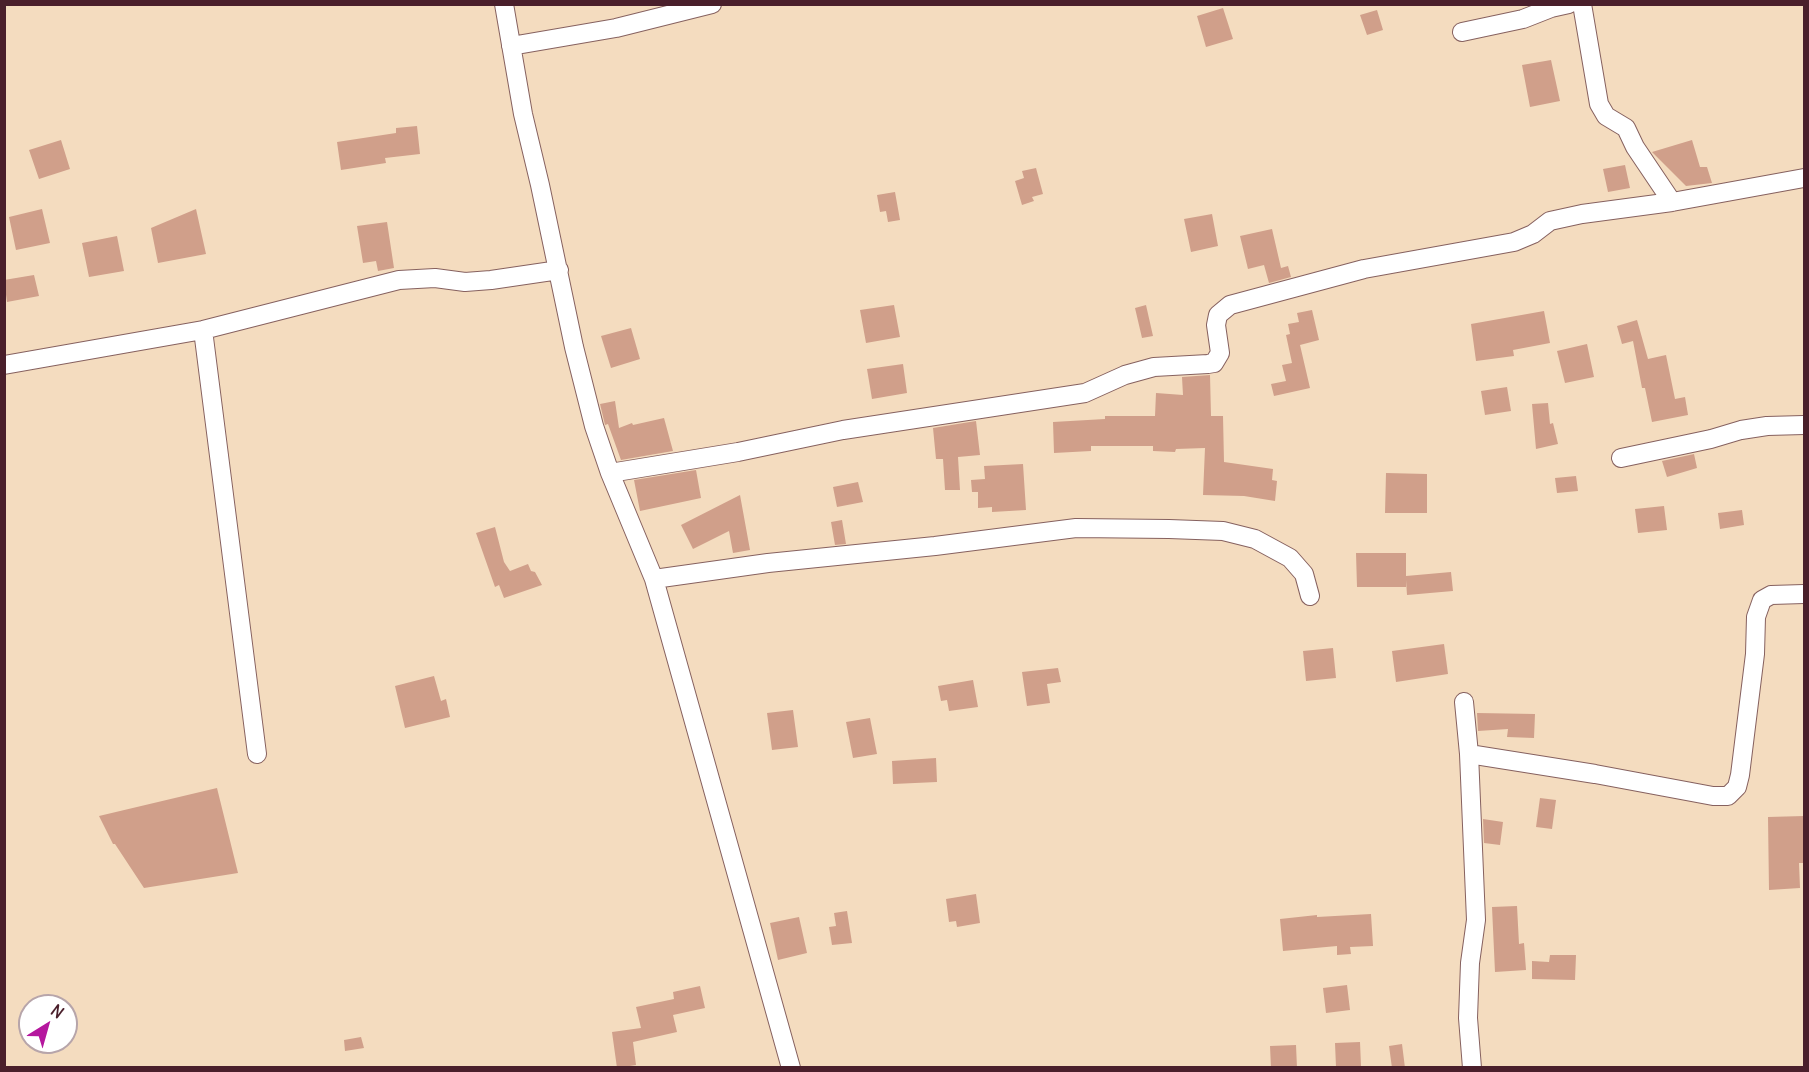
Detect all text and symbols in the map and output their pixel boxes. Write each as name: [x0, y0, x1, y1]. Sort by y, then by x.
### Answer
north arrow: [18, 994, 78, 1054]
text: N: [47, 1000, 68, 1023]

